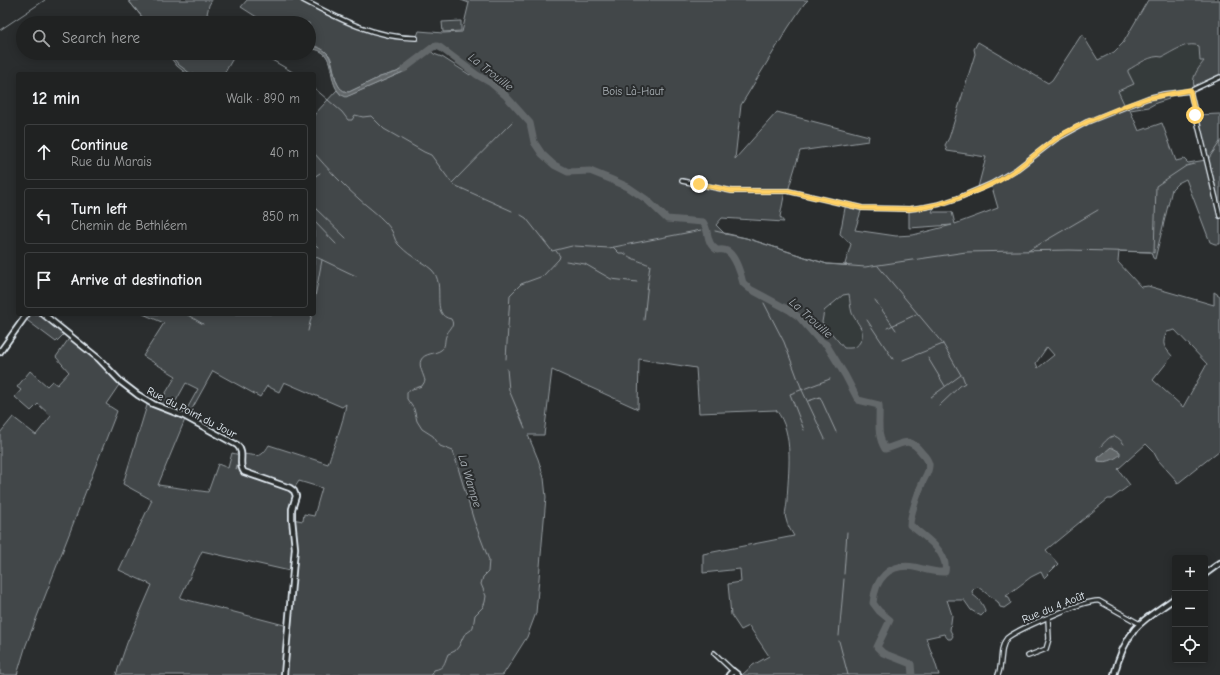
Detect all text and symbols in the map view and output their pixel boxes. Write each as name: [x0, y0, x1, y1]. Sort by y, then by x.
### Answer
search box: [16, 16, 316, 60]
icon: search: [30, 27, 52, 49]
text: Search here: [62, 29, 140, 47]
water label: La Trouille: [466, 50, 516, 94]
park label: Bois Là-Haut: [602, 85, 664, 98]
text: 12 min: [32, 89, 80, 108]
text: Walk · 890 m: [226, 91, 300, 106]
route start: [1186, 106, 1204, 124]
text: Continue: [71, 136, 128, 154]
icon: ahead: [33, 141, 55, 163]
text: 40 m: [270, 145, 299, 160]
text: Rue du Marais: [71, 154, 152, 169]
route end: [690, 175, 708, 193]
text: Turn left: [71, 200, 127, 218]
icon: left: [33, 205, 55, 227]
text: 850 m: [262, 209, 299, 224]
text: Chemin de Bethléem: [71, 218, 187, 233]
icon: arrive: [33, 269, 55, 291]
text: Arrive at destination: [71, 271, 202, 289]
water label: La Trouille: [786, 295, 836, 341]
street label: Rue du Point du Jour: [145, 384, 240, 441]
water label: La Wampe: [455, 453, 485, 509]
map controls: [1172, 555, 1208, 663]
button: +: [1172, 555, 1208, 591]
street label: Rue du 4 Août: [1020, 589, 1087, 626]
button: −: [1172, 591, 1208, 627]
button: locate: [1172, 627, 1208, 663]

